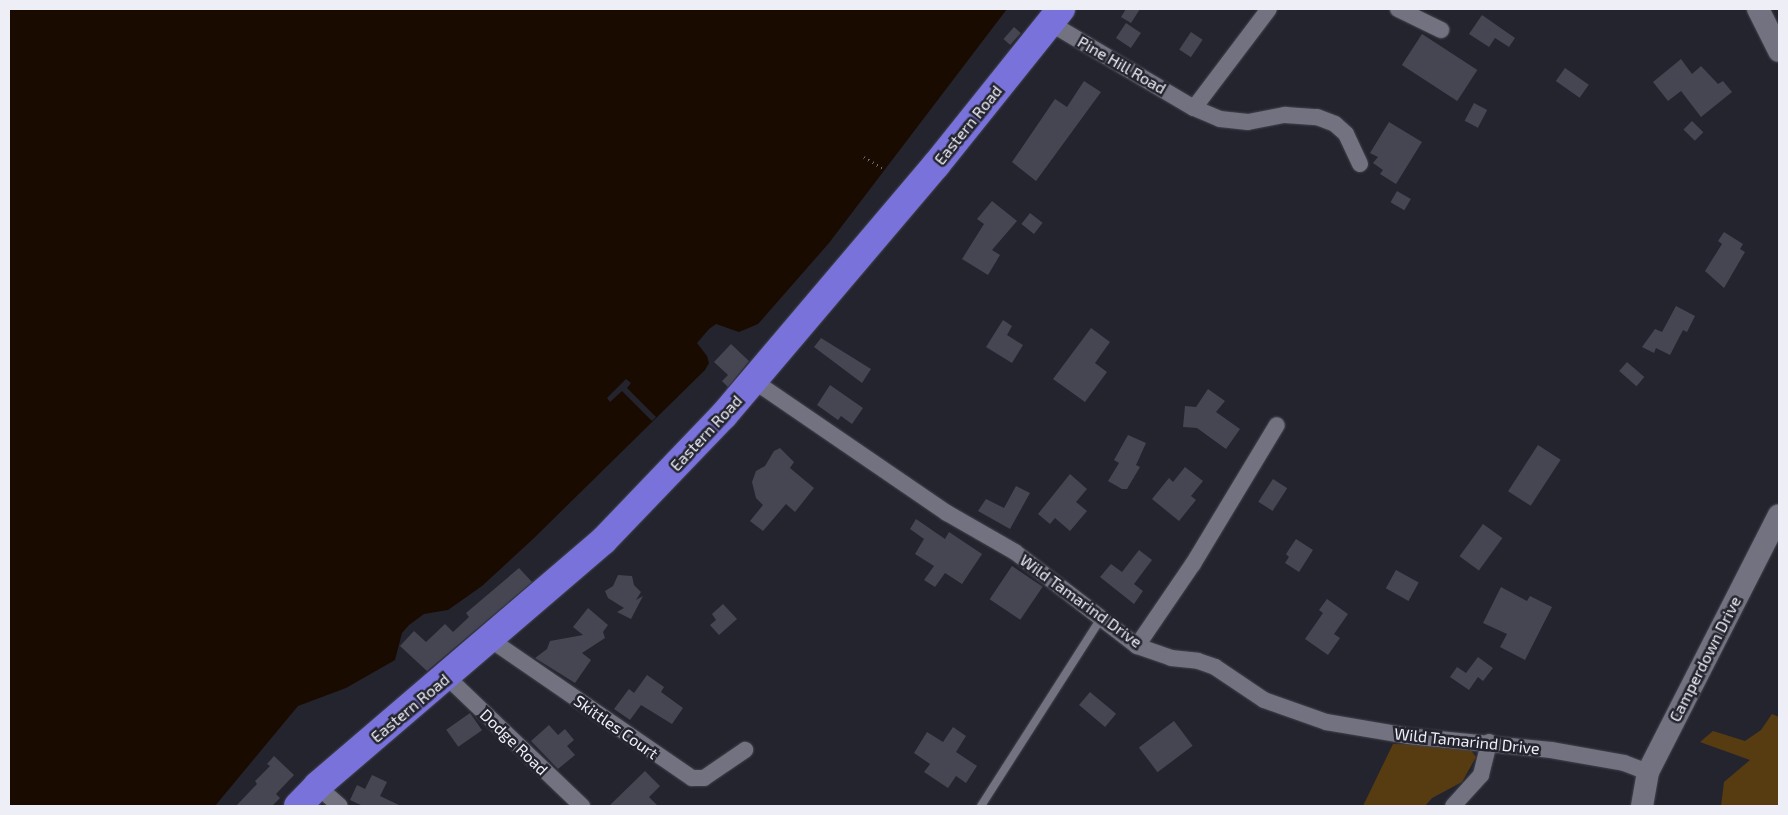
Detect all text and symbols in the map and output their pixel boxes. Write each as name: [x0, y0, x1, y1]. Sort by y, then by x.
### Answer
street label: Pine Hill Road: [1074, 32, 1170, 98]
street label: Eastern Road: [930, 81, 1006, 169]
street label: Eastern Road: [666, 391, 746, 475]
street label: Wild Tamarind Drive: [1016, 550, 1146, 652]
street label: Camperdown Drive: [1665, 593, 1745, 725]
street label: Eastern Road: [367, 670, 453, 746]
street label: Skittles Court: [570, 691, 662, 763]
street label: Dodge Road: [476, 705, 552, 779]
street label: Wild Tamarind Drive: [1393, 724, 1541, 758]

